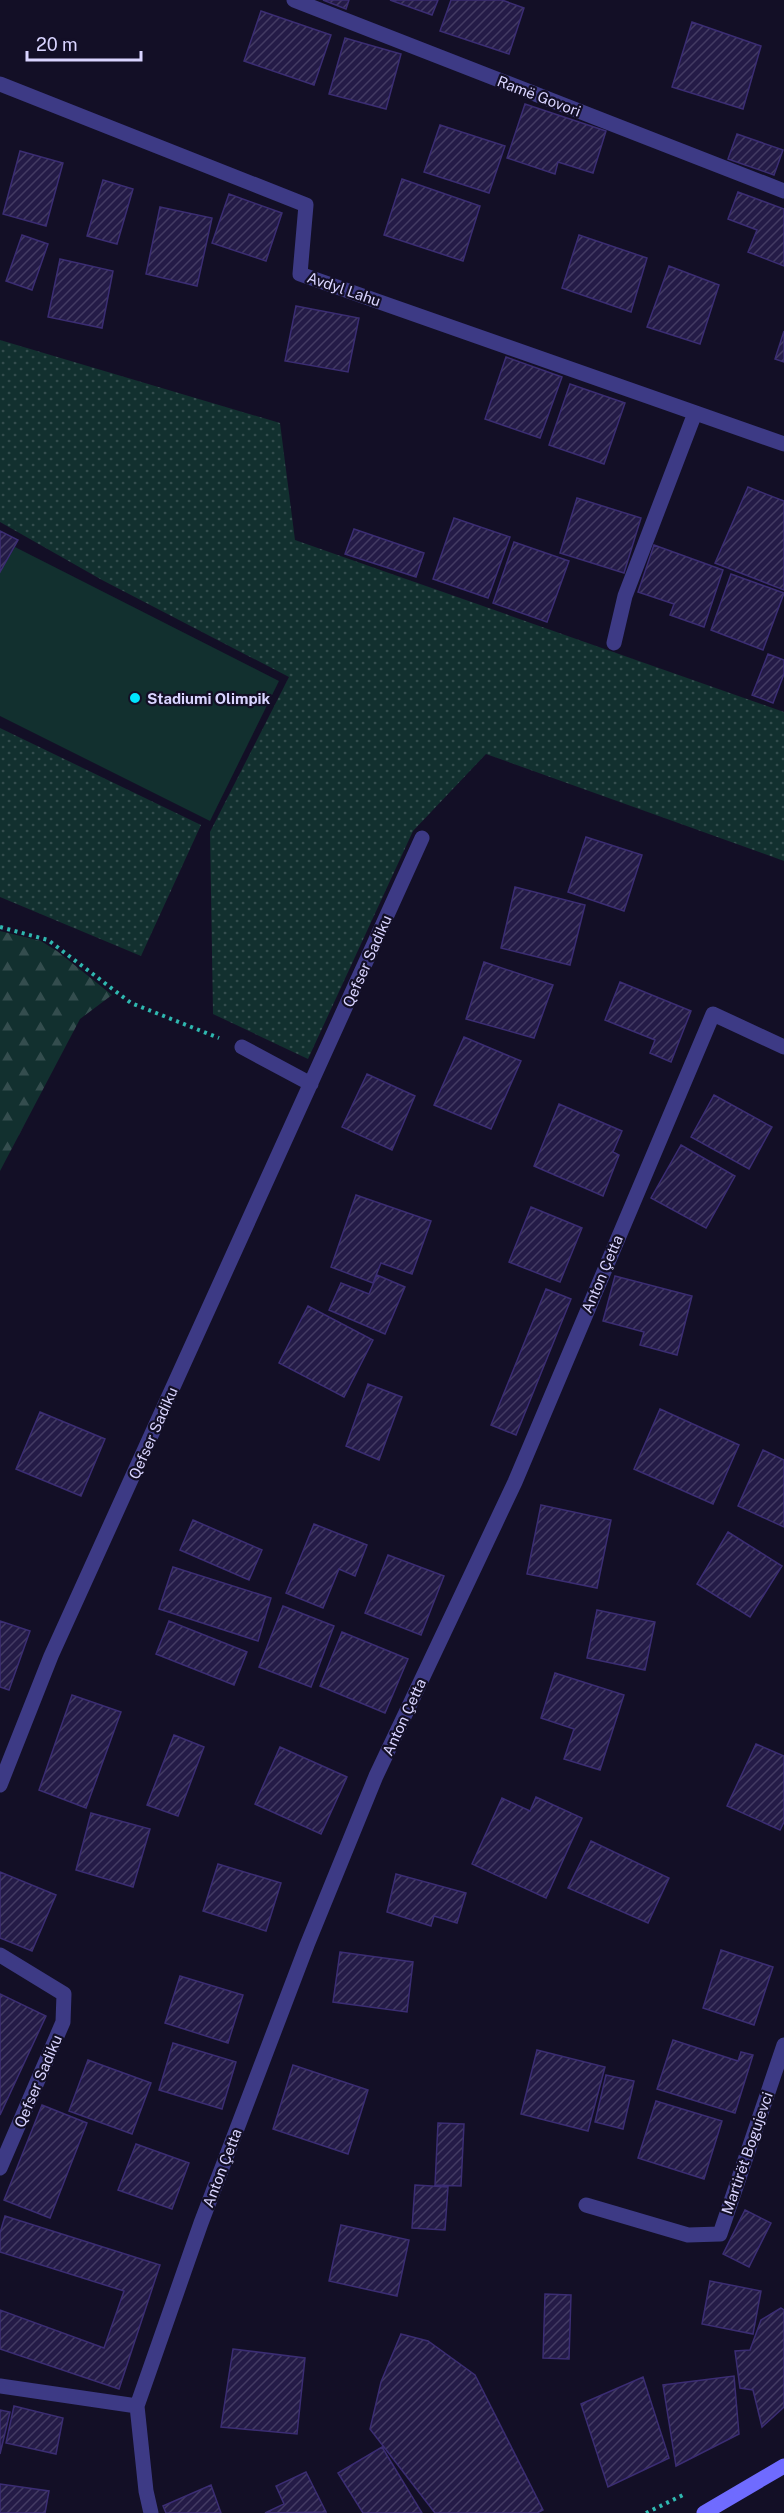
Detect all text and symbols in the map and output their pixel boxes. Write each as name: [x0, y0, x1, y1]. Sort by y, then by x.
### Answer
scale bar: [27, 24, 141, 62]
text: 20 m: [36, 34, 78, 55]
street label: Ramë Govori: [495, 72, 583, 120]
street label: Avdyl Lahu: [305, 269, 383, 309]
place label: Stadiumi Olimpik: [147, 690, 271, 707]
marker: Stadiumi Olimpik: [128, 691, 142, 705]
street label: Qefser Sadiku: [339, 912, 395, 1010]
street label: Anton Çetta: [578, 1232, 626, 1316]
street label: Qefser Sadiku: [125, 1384, 181, 1482]
street label: Anton Çetta: [379, 1676, 429, 1758]
street label: Qefser Sadiku: [11, 2032, 65, 2130]
street label: Martirët Bogujevci: [718, 2090, 776, 2216]
street label: Anton Çetta: [199, 2126, 245, 2210]

